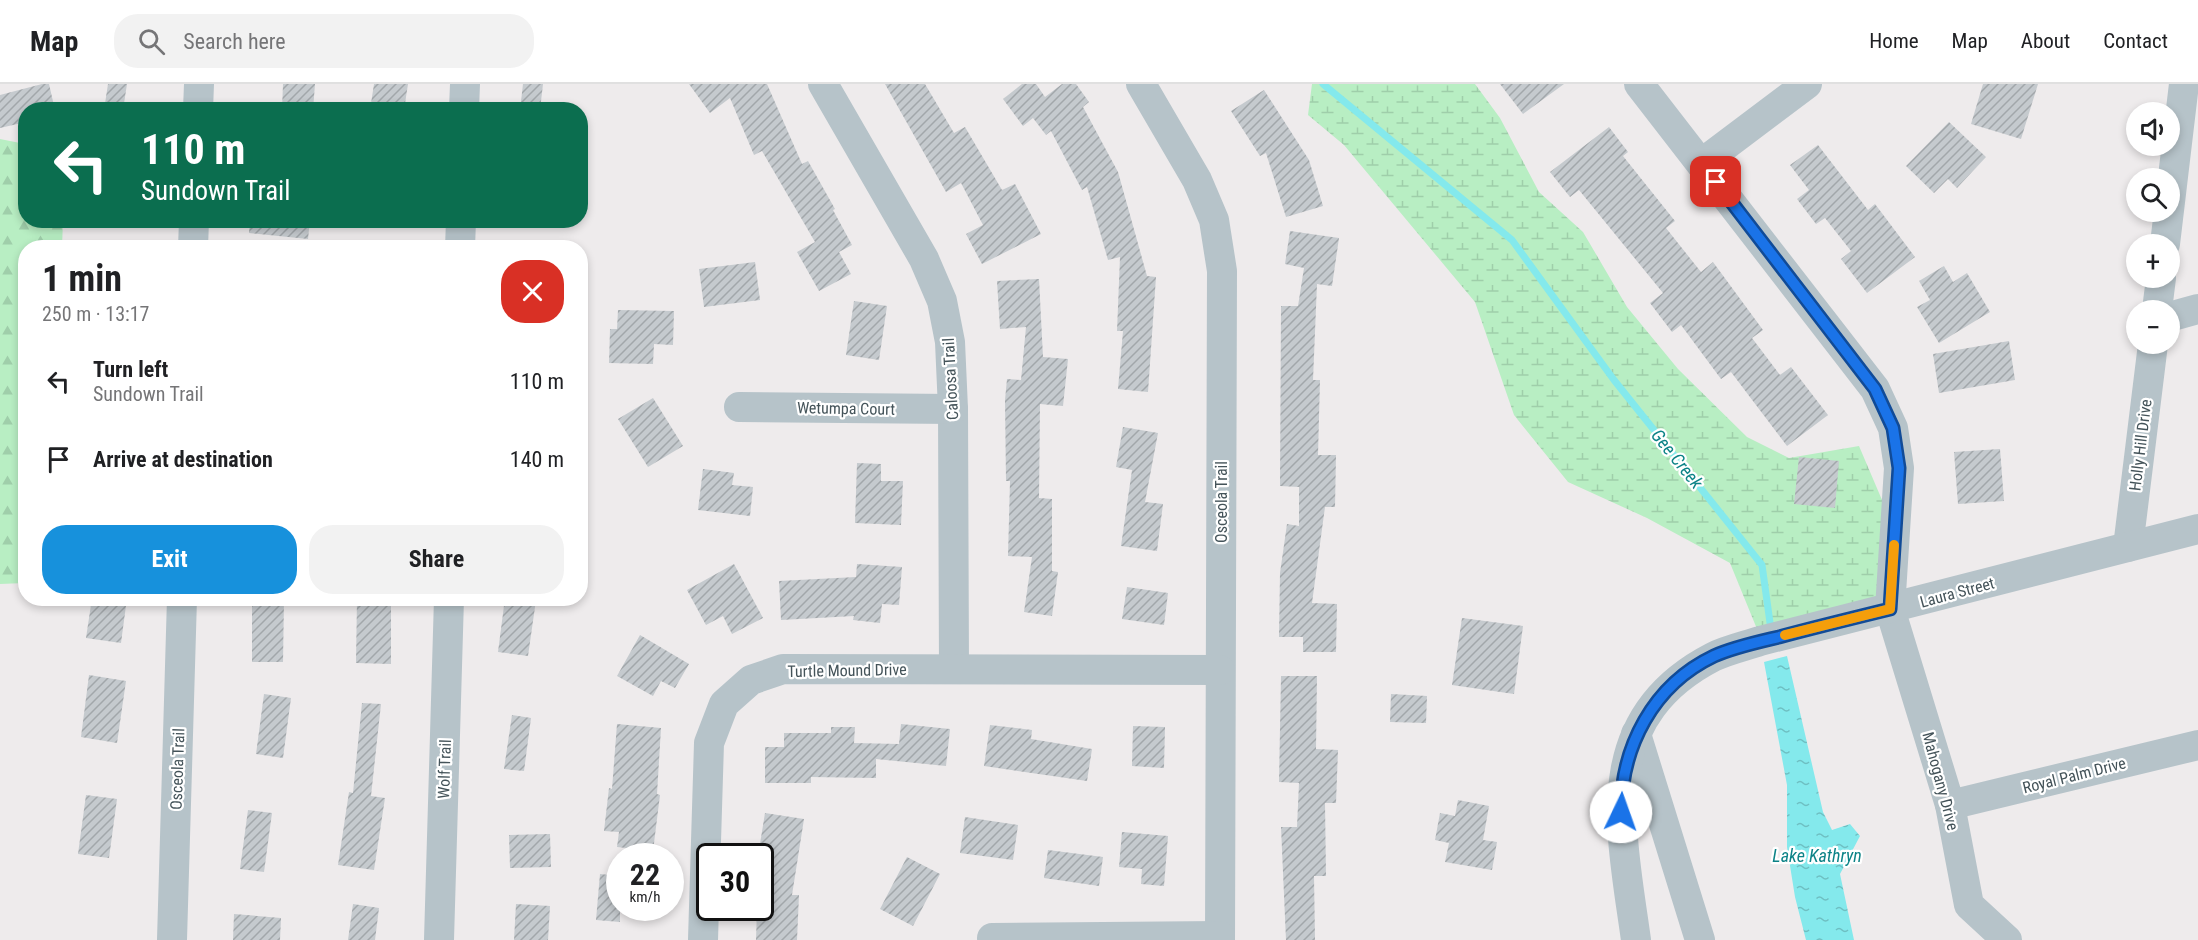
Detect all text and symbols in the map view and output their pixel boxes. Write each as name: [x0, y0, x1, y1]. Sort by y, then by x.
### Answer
search box: [114, 14, 534, 68]
text: Map: [30, 25, 78, 58]
icon: search: [135, 25, 168, 58]
text: Search here: [183, 29, 286, 54]
text: Home: [1869, 29, 1919, 53]
text: Map: [1952, 29, 1988, 53]
text: About: [2021, 29, 2070, 53]
text: Contact: [2103, 29, 2168, 53]
map controls: [2126, 102, 2180, 354]
button: sound: [2126, 102, 2180, 156]
text: 110 m: [141, 125, 246, 174]
icon: left: [42, 126, 120, 204]
pin: [1690, 156, 1741, 207]
icon: arrive: [1699, 165, 1732, 198]
button: search: [2126, 168, 2180, 222]
text: Sundown Trail: [141, 175, 290, 207]
button: +: [2126, 234, 2180, 288]
text: 1 min: [42, 258, 122, 300]
button: close: [501, 260, 564, 323]
button: −: [2126, 300, 2180, 354]
text: 250 m · 13:17: [42, 302, 149, 326]
street label: Caloosa Trail: [939, 337, 962, 420]
text: Turn left: [93, 357, 168, 382]
icon: left: [42, 365, 75, 398]
text: 110 m: [510, 369, 564, 394]
text: Sundown Trail: [93, 382, 204, 406]
street label: Wetumpa Court: [797, 398, 895, 419]
street label: Holly Hill Drive: [2125, 398, 2156, 492]
water label: Gee Creek: [1647, 425, 1708, 493]
icon: arrive: [42, 443, 75, 476]
text: Arrive at destination: [93, 447, 273, 472]
text: 140 m: [510, 447, 564, 472]
street label: Osceola Trail: [1212, 461, 1231, 543]
button: Exit: [42, 525, 297, 594]
button: Share: [309, 525, 564, 594]
street label: Laura Street: [1918, 573, 1997, 612]
street label: Turtle Mound Drive: [787, 660, 907, 681]
street label: Osceola Trail: [167, 728, 188, 810]
street label: Mahogany Drive: [1918, 730, 1963, 832]
street label: Wolf Trail: [434, 739, 455, 799]
street label: Royal Palm Drive: [2021, 753, 2128, 797]
position arrow: [1589, 780, 1653, 844]
speed limit sign: 30: [696, 843, 774, 921]
water label: Lake Kathryn: [1772, 845, 1862, 866]
text: 22: [630, 857, 660, 892]
text: km/h: [630, 888, 660, 906]

